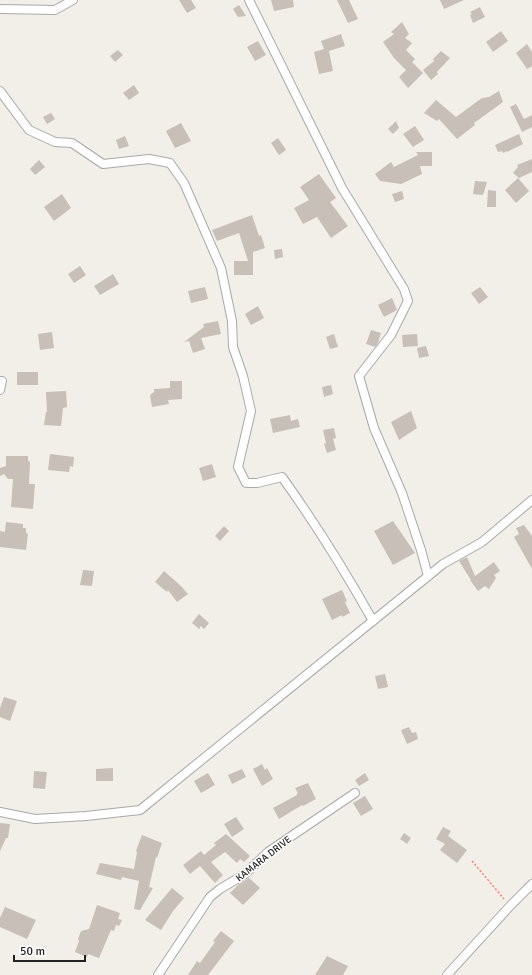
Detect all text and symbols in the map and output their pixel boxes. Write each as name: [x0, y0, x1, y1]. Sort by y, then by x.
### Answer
street label: KAMARA DRIVE: [233, 833, 294, 884]
scale bar: [14, 937, 85, 963]
text: 50 m: [20, 944, 45, 959]

